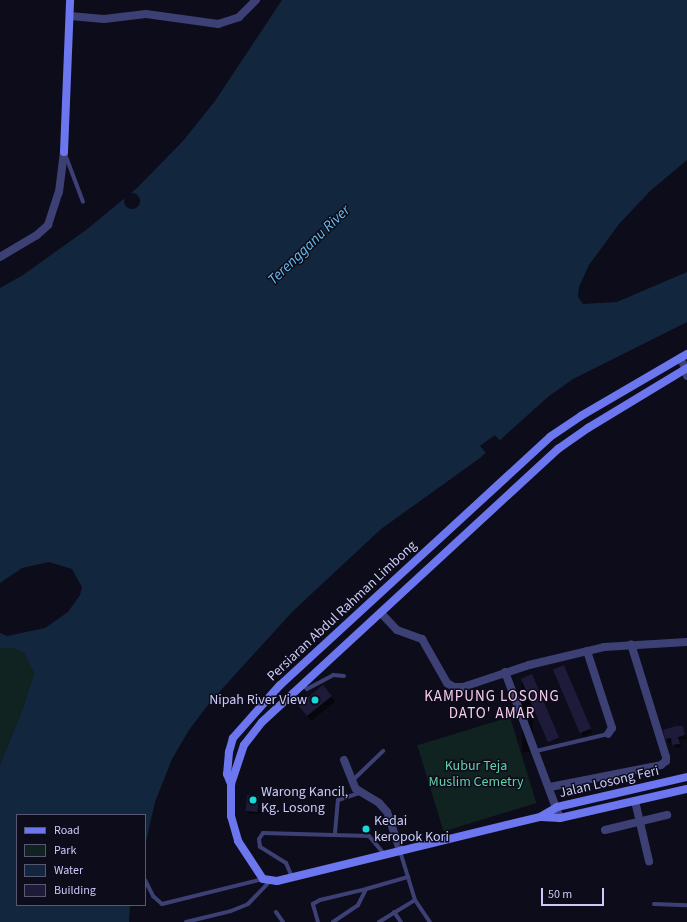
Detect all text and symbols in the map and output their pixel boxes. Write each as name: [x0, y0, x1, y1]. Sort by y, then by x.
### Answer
water label: Terengganu River: [264, 201, 354, 289]
street label: Persiaran Abdul Rahman Limbong: [264, 537, 420, 685]
district label: KAMPUNG LOSONG DATO' AMAR: [424, 687, 560, 722]
place label: Nipah River View: [209, 692, 307, 708]
marker: Nipah River View: [310, 695, 320, 705]
park label: Kubur Teja Muslim Cemetry: [429, 758, 523, 790]
street label: Jalan Losong Feri: [557, 762, 661, 802]
place label: Warong Kancil, Kg. Losong: [261, 784, 348, 816]
marker: Warong Kancil, Kg. Losong: [248, 795, 258, 805]
place label: Kedai keropok Kori: [374, 813, 449, 846]
legend: [16, 814, 146, 906]
text: Road: [54, 822, 80, 839]
marker: Kedai keropok Kori: [361, 824, 371, 834]
text: Park: [54, 842, 76, 859]
text: Water: [54, 862, 83, 879]
scale bar: [543, 880, 606, 906]
text: Building: [54, 882, 96, 899]
text: 50 m: [548, 886, 572, 903]

